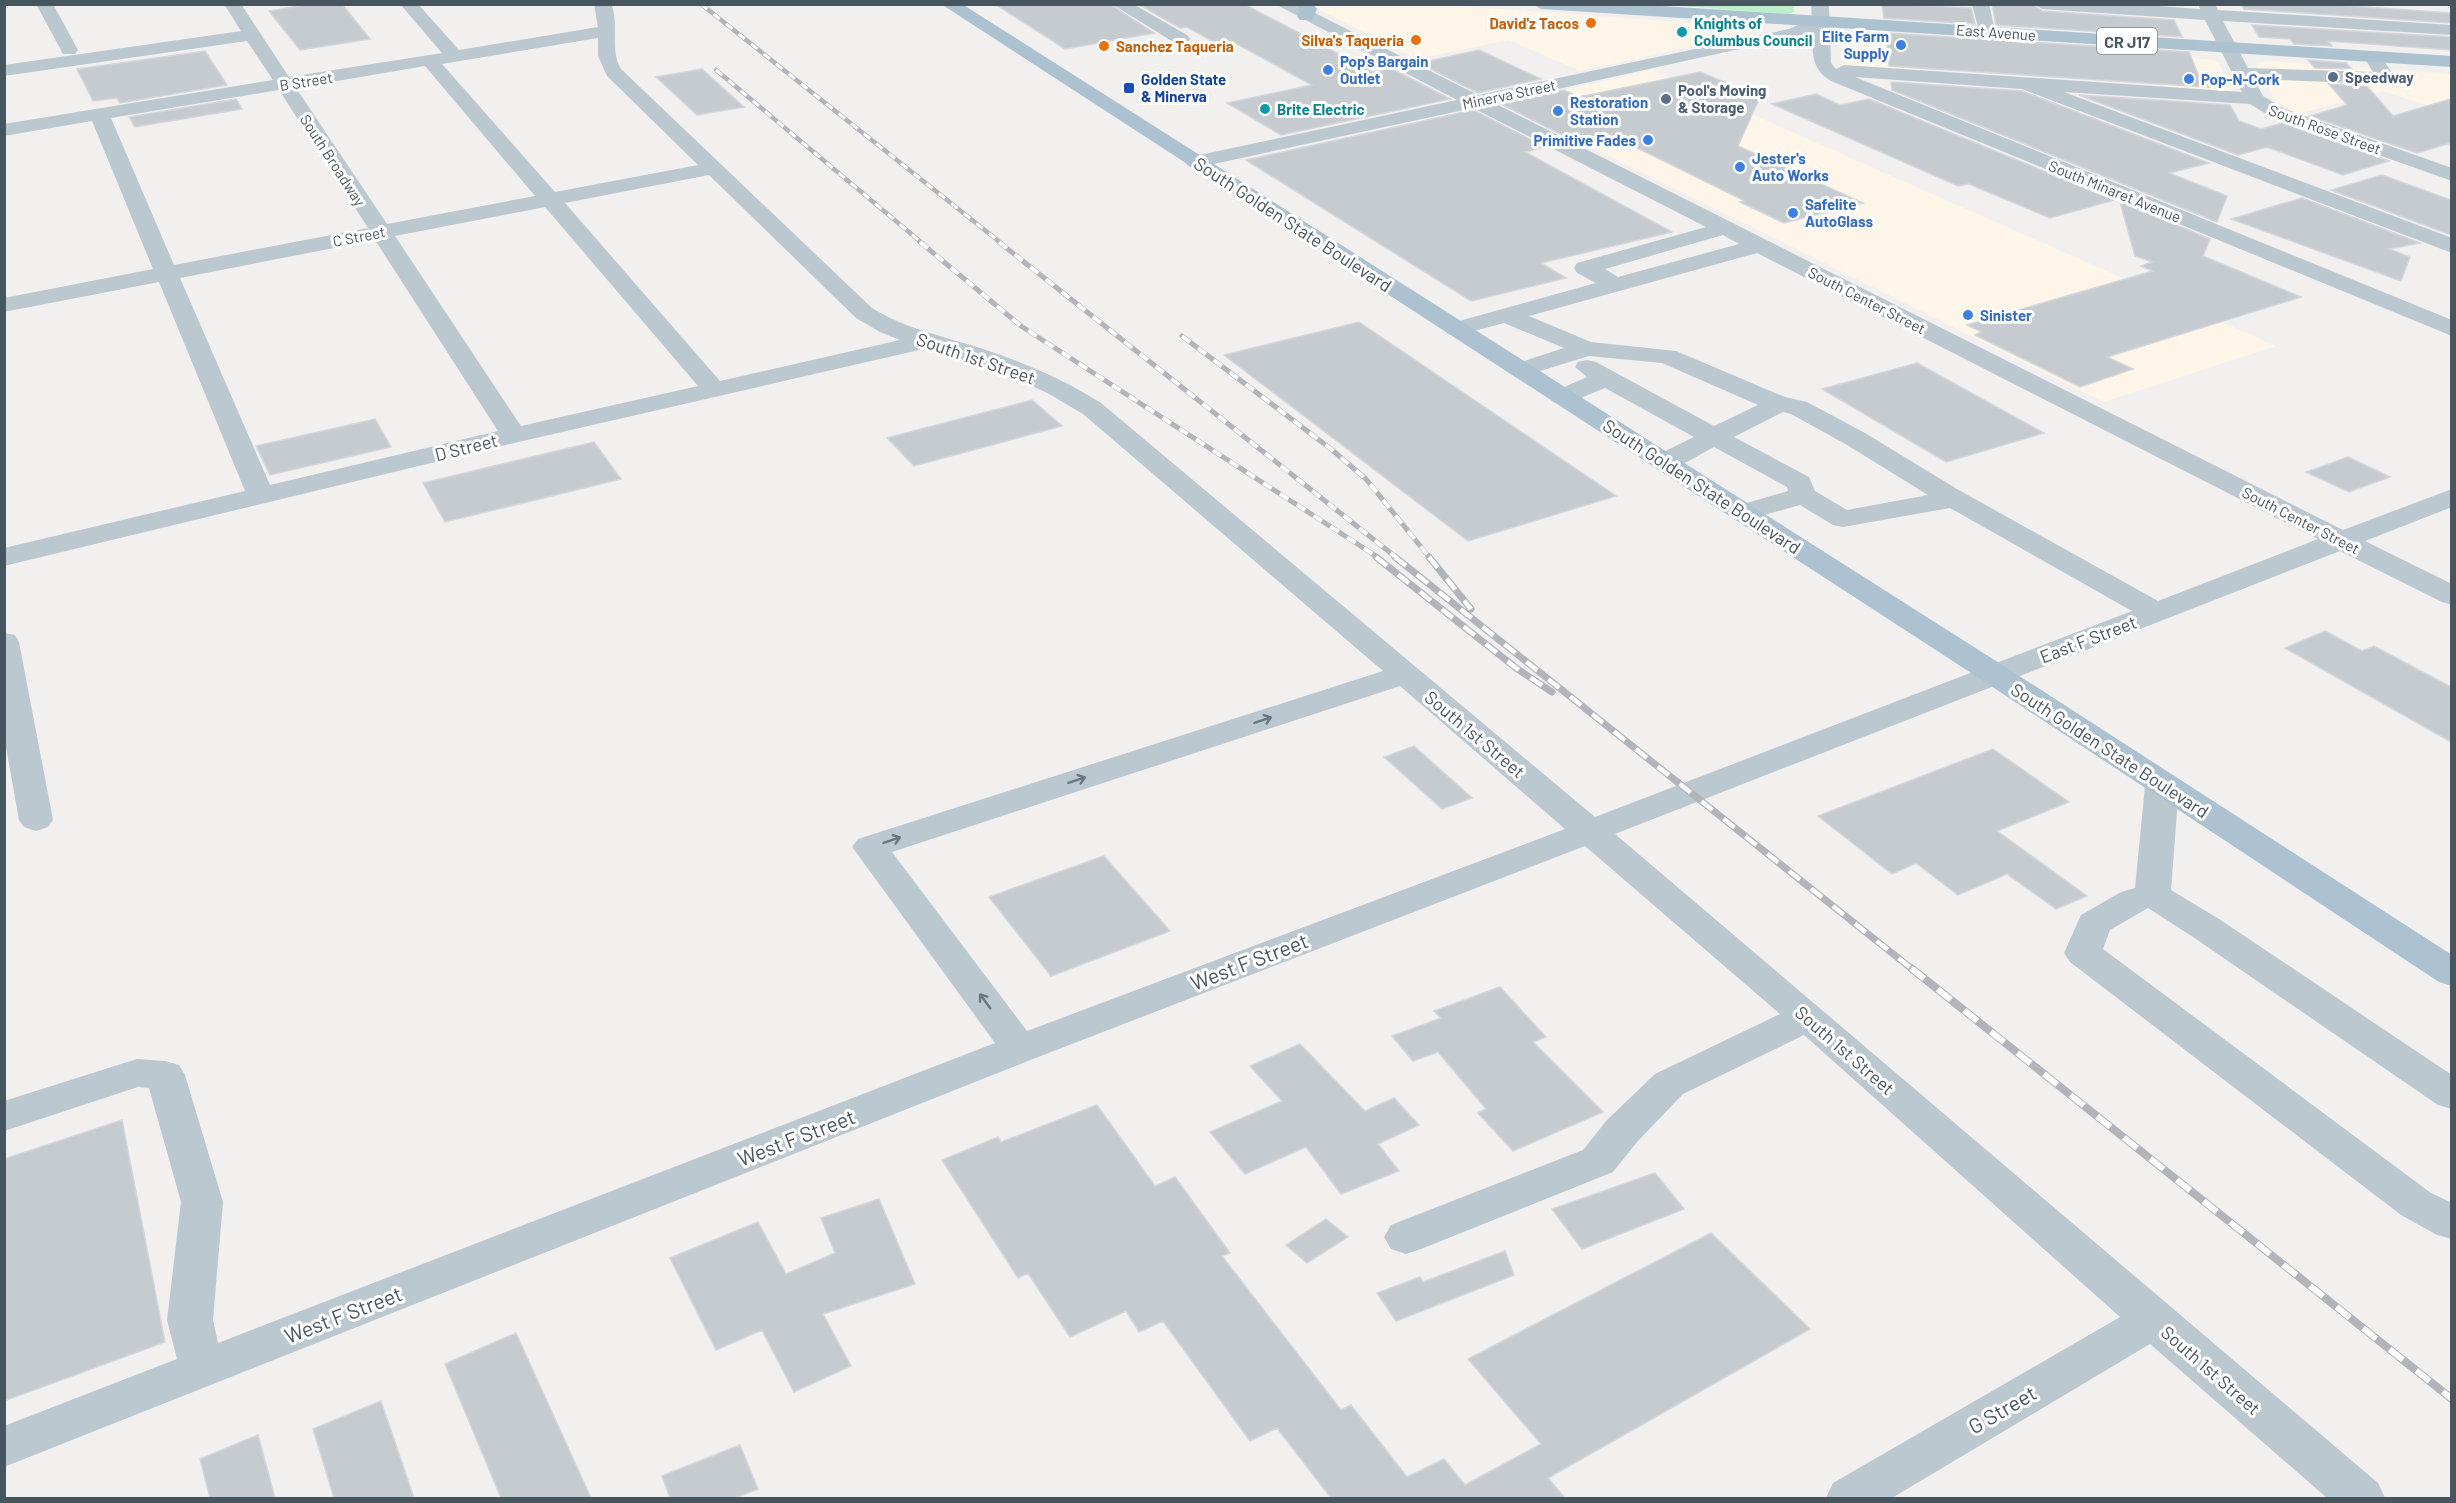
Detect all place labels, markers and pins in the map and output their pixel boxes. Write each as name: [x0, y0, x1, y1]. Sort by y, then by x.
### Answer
place label: David'z Tacos: [1490, 14, 1579, 32]
place label: Knights of Columbus Council: [1694, 14, 1812, 49]
marker: David'z Tacos: [1584, 16, 1598, 30]
marker: Knights of Columbus Council: [1675, 25, 1689, 39]
place label: Elite Farm Supply: [1822, 27, 1889, 62]
place label: Silva's Taqueria: [1301, 31, 1404, 49]
marker: Silva's Taqueria: [1409, 33, 1423, 47]
place label: Sanchez Taqueria: [1116, 37, 1234, 55]
marker: Elite Farm Supply: [1894, 38, 1908, 52]
marker: Sanchez Taqueria: [1097, 39, 1111, 53]
place label: Pop's Bargain Outlet: [1340, 52, 1428, 87]
marker: Pop's Bargain Outlet: [1321, 63, 1335, 77]
place label: Speedway: [2345, 68, 2414, 86]
place label: Golden State & Minerva: [1141, 70, 1226, 105]
place label: Pop-N-Cork: [2201, 70, 2280, 88]
marker: Speedway: [2326, 70, 2340, 84]
marker: Pop-N-Cork: [2182, 72, 2196, 86]
marker: Golden State & Minerva: [1122, 81, 1136, 95]
place label: Pool's Moving & Storage: [1678, 81, 1766, 116]
marker: Pool's Moving & Storage: [1659, 92, 1673, 106]
place label: Restoration Station: [1570, 93, 1648, 128]
place label: Brite Electric: [1277, 100, 1365, 118]
marker: Brite Electric: [1258, 102, 1272, 116]
marker: Restoration Station: [1551, 104, 1565, 118]
place label: Primitive Fades: [1533, 131, 1636, 149]
marker: Primitive Fades: [1641, 133, 1655, 147]
place label: Jester's Auto Works: [1752, 149, 1829, 184]
marker: Jester's Auto Works: [1733, 160, 1747, 174]
place label: Safelite AutoGlass: [1805, 195, 1873, 230]
marker: Safelite AutoGlass: [1786, 206, 1800, 220]
place label: Sinister: [1980, 306, 2032, 324]
marker: Sinister: [1961, 308, 1975, 322]

